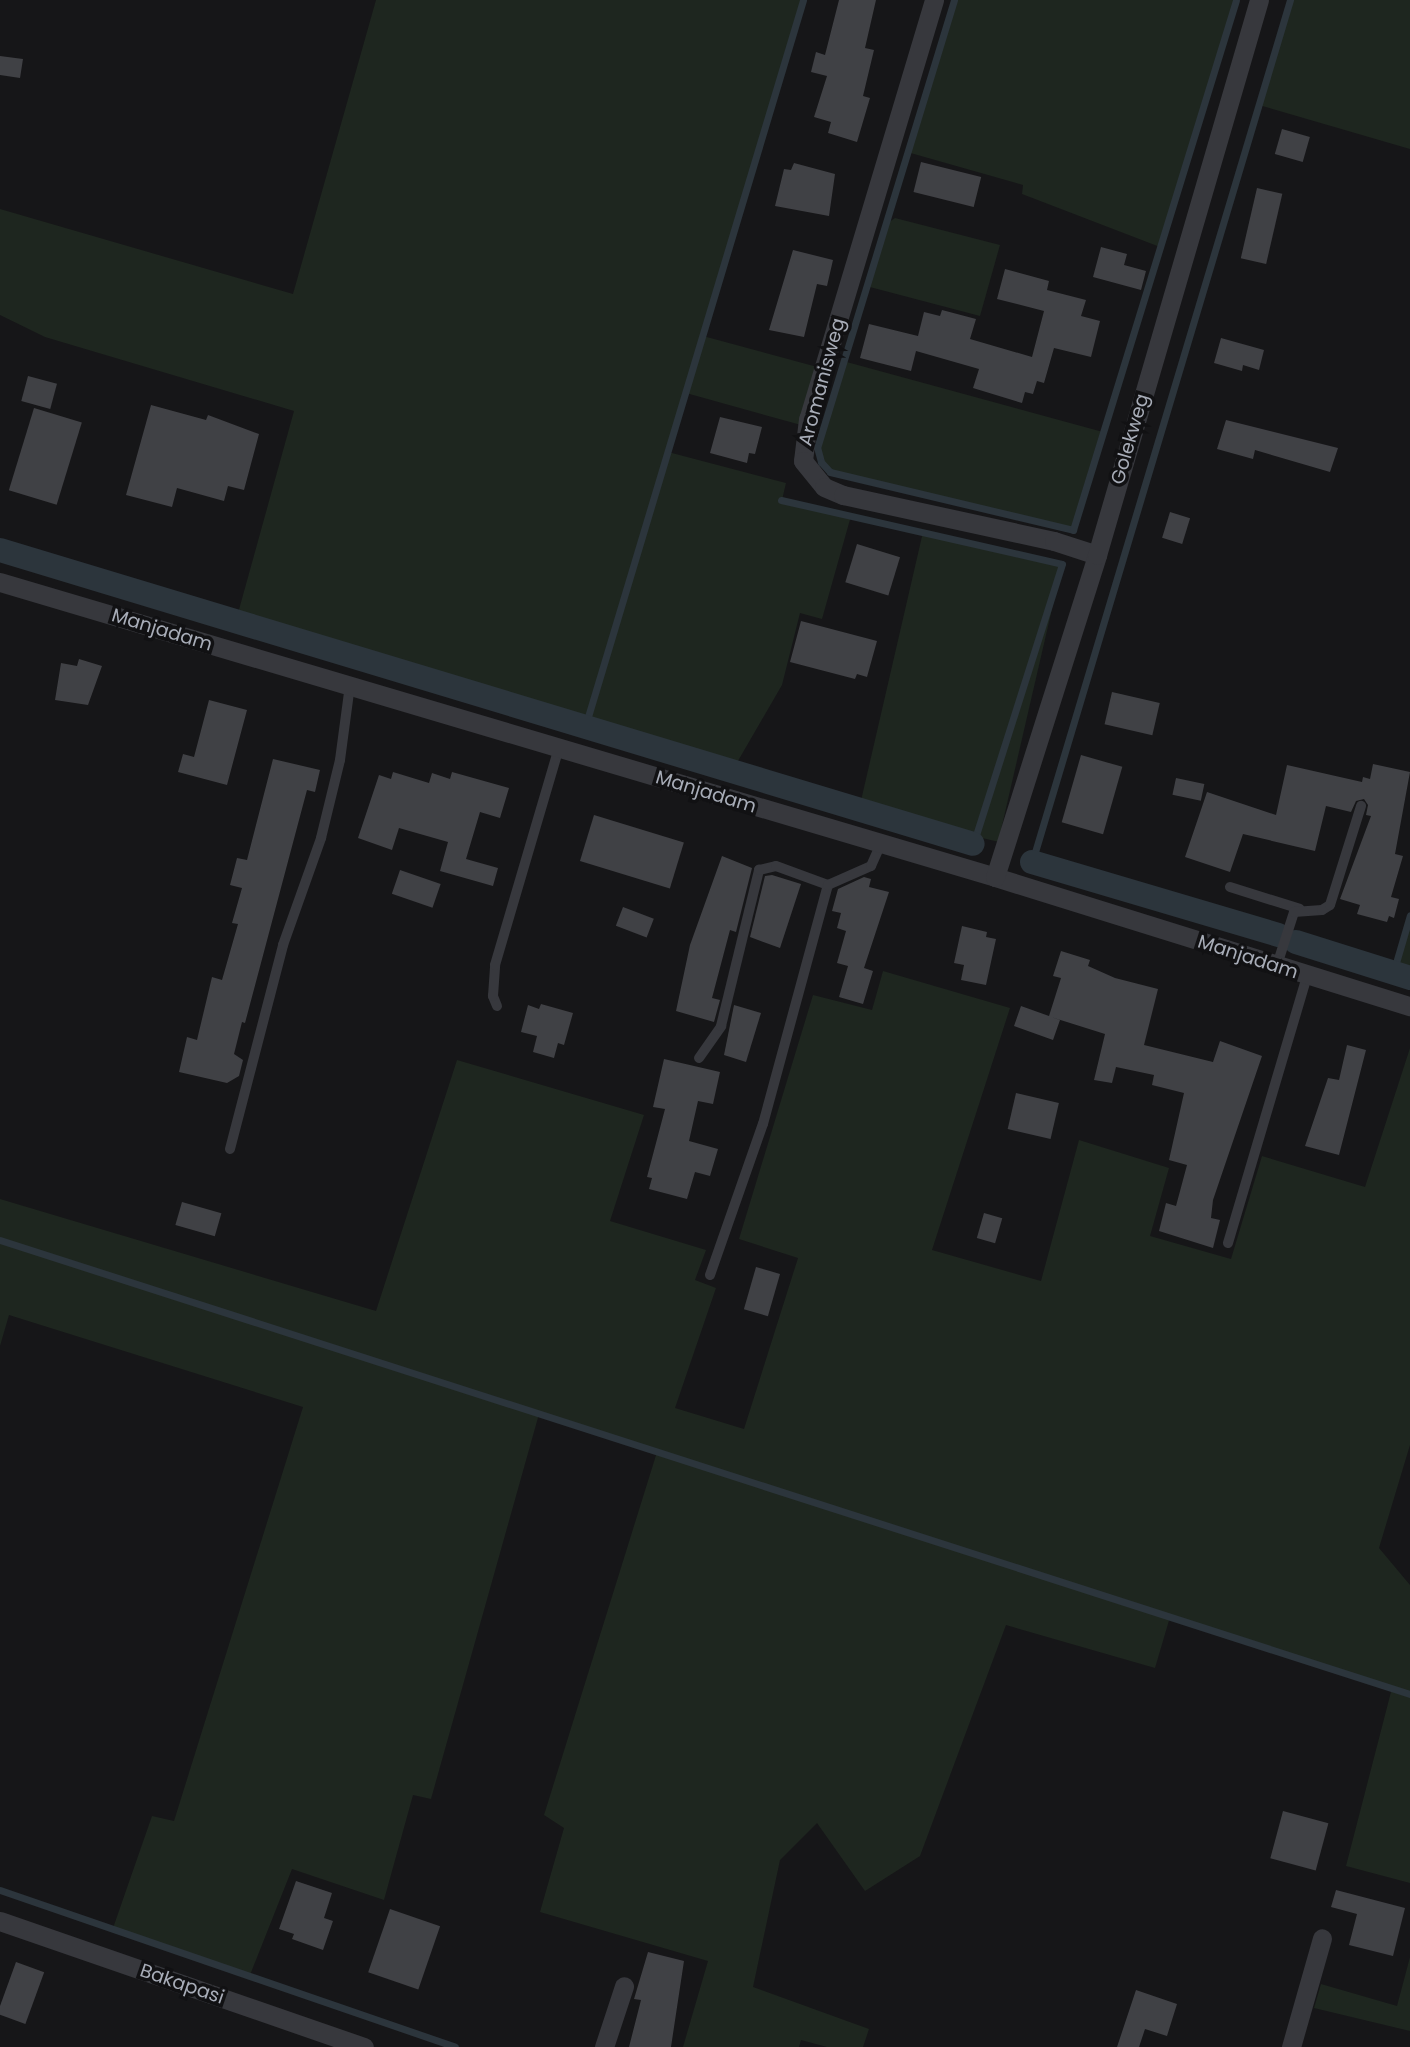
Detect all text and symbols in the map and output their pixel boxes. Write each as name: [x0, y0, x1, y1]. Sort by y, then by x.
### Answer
street label: Aromanisweg: [794, 316, 850, 448]
street label: Golekweg: [1106, 391, 1154, 487]
street label: Manjadam: [109, 604, 215, 656]
street label: Manjadam: [653, 766, 759, 818]
street label: Manjadam: [1195, 930, 1301, 984]
street label: Bakapasi: [137, 1959, 227, 2009]

